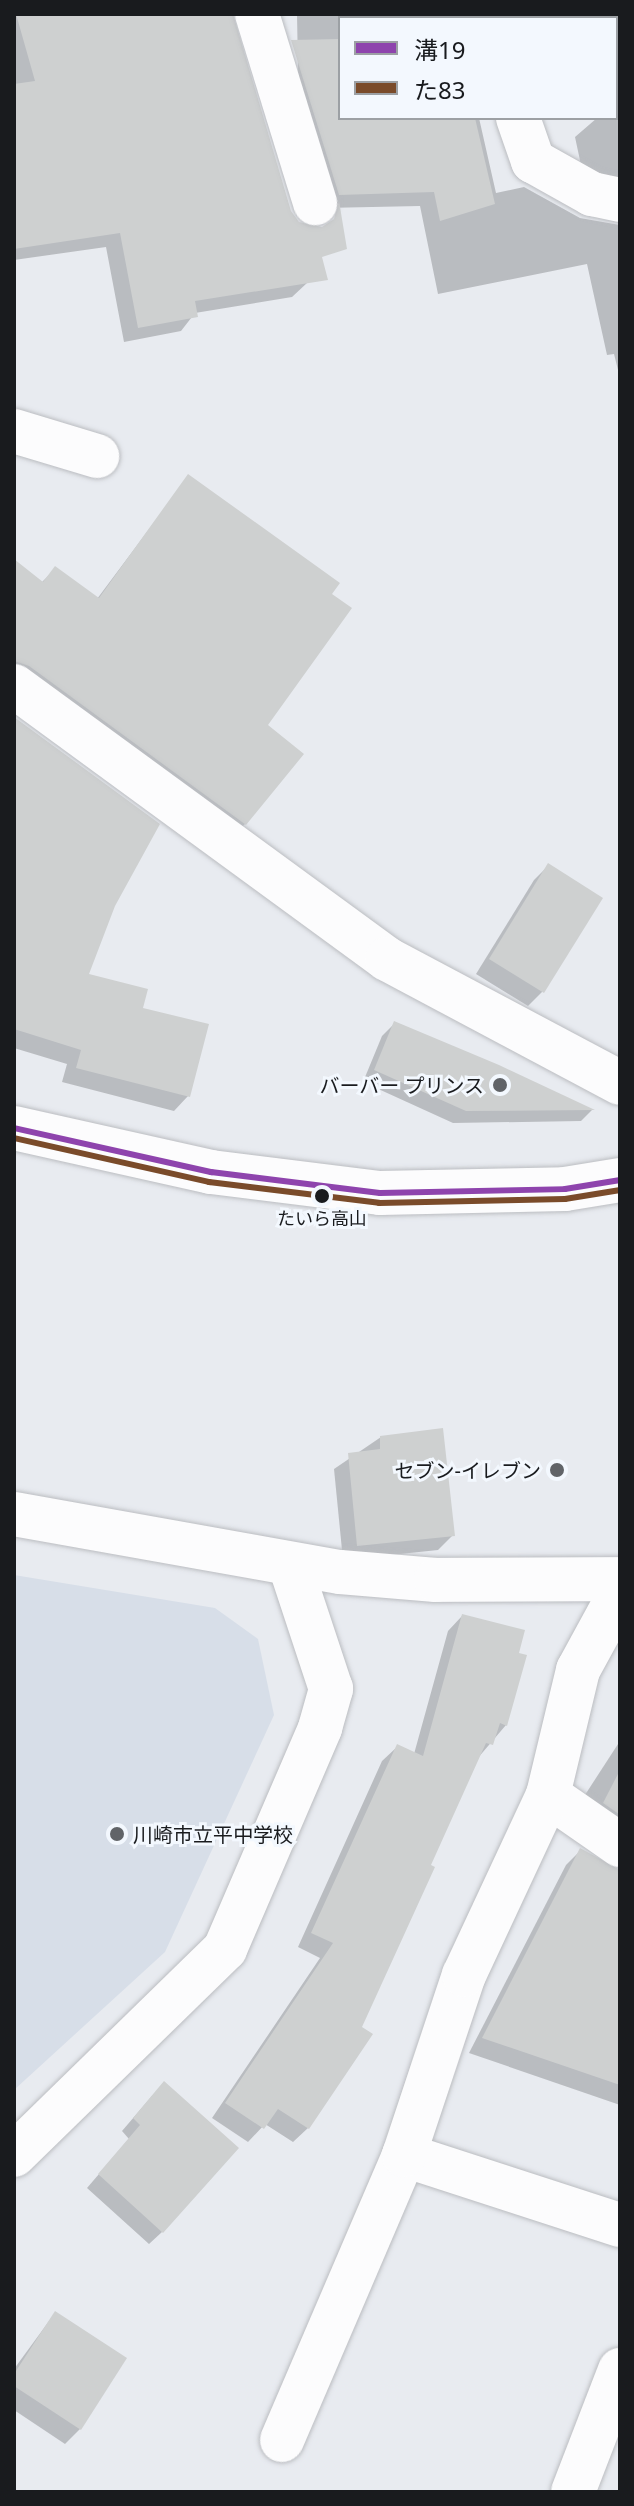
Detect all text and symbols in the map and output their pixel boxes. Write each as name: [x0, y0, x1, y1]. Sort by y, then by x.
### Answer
legend: [338, 16, 618, 120]
text: 溝19: [414, 33, 465, 66]
text: た83: [414, 73, 465, 106]
place label: バーバー プリンス: [319, 1073, 484, 1097]
marker: バーバー プリンス: [491, 1076, 509, 1094]
marker: たいら高山: [314, 1188, 330, 1204]
place label: たいら高山: [277, 1207, 367, 1229]
place label: セブン-イレブン: [395, 1458, 541, 1482]
marker: セブン-イレブン: [548, 1461, 566, 1479]
place label: 川崎市立平中学校: [133, 1822, 293, 1846]
marker: 川崎市立平中学校: [108, 1825, 126, 1843]

